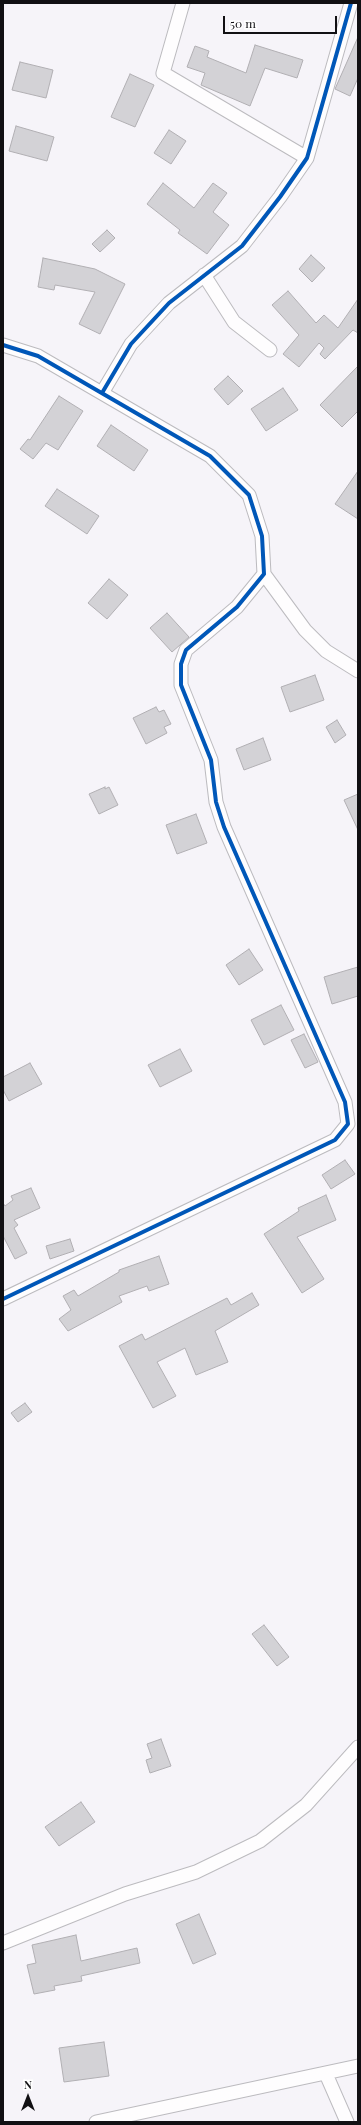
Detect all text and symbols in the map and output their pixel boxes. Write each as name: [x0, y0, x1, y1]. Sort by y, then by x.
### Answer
scale bar: [225, 8, 339, 34]
text: 50 m: [230, 15, 256, 31]
north arrow: [8, 2077, 48, 2117]
text: N: [24, 2077, 32, 2092]

